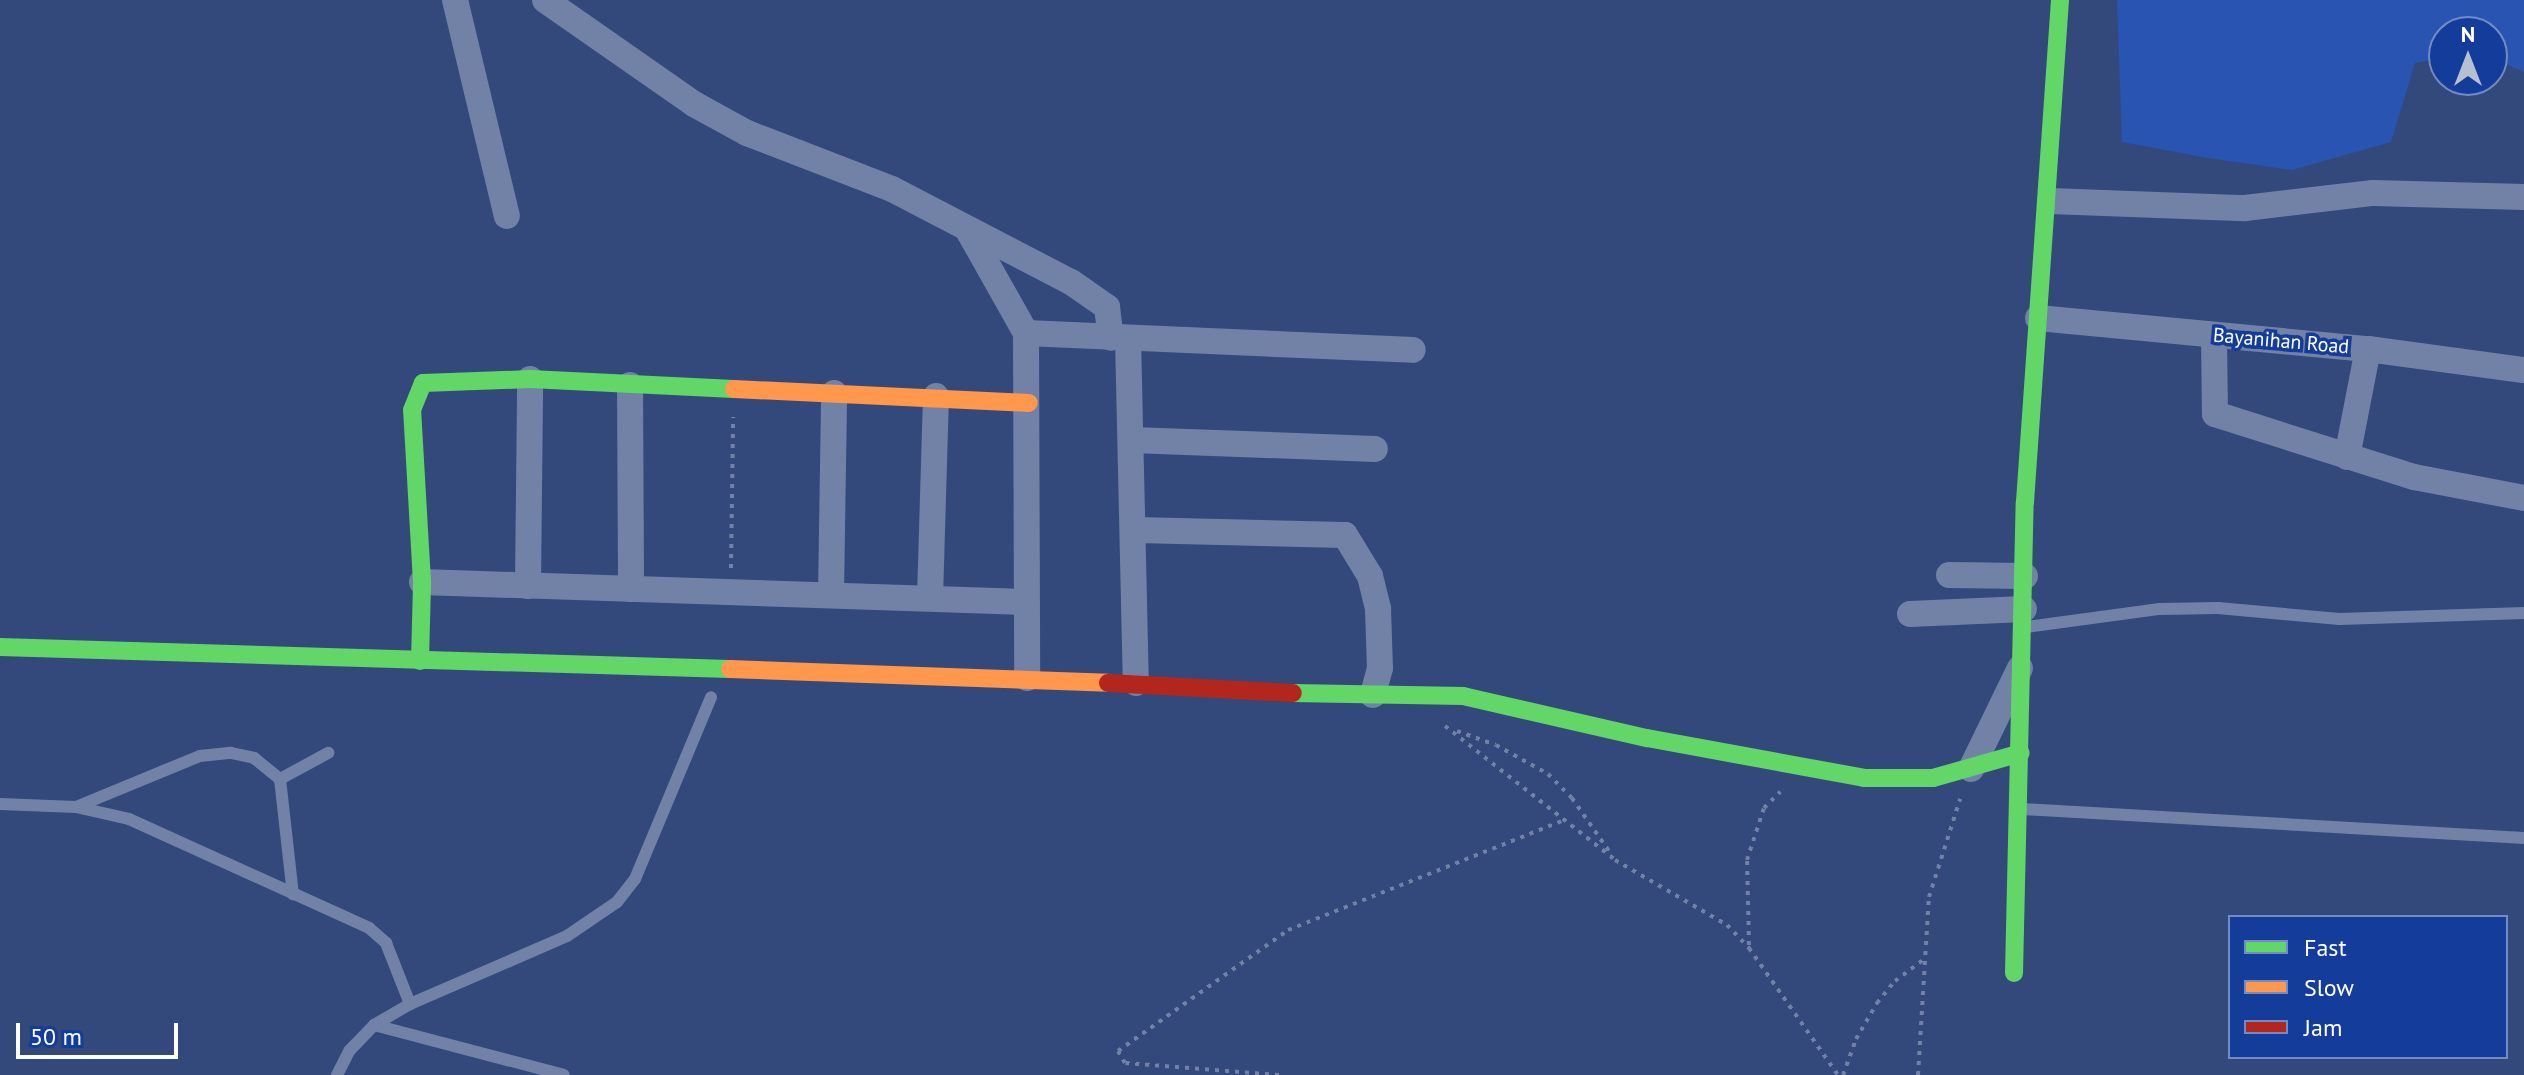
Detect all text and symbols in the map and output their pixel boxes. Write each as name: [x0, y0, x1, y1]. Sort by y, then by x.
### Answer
north arrow: [2428, 16, 2508, 96]
text: N: [2461, 20, 2475, 48]
street label: Bayanihan Road: [2212, 323, 2350, 359]
legend: [2228, 915, 2508, 1059]
text: Fast: [2304, 932, 2347, 963]
text: Slow: [2304, 972, 2354, 1003]
scale bar: [20, 1007, 182, 1057]
text: Jam: [2304, 1012, 2342, 1043]
text: 50 m: [30, 1021, 82, 1052]

